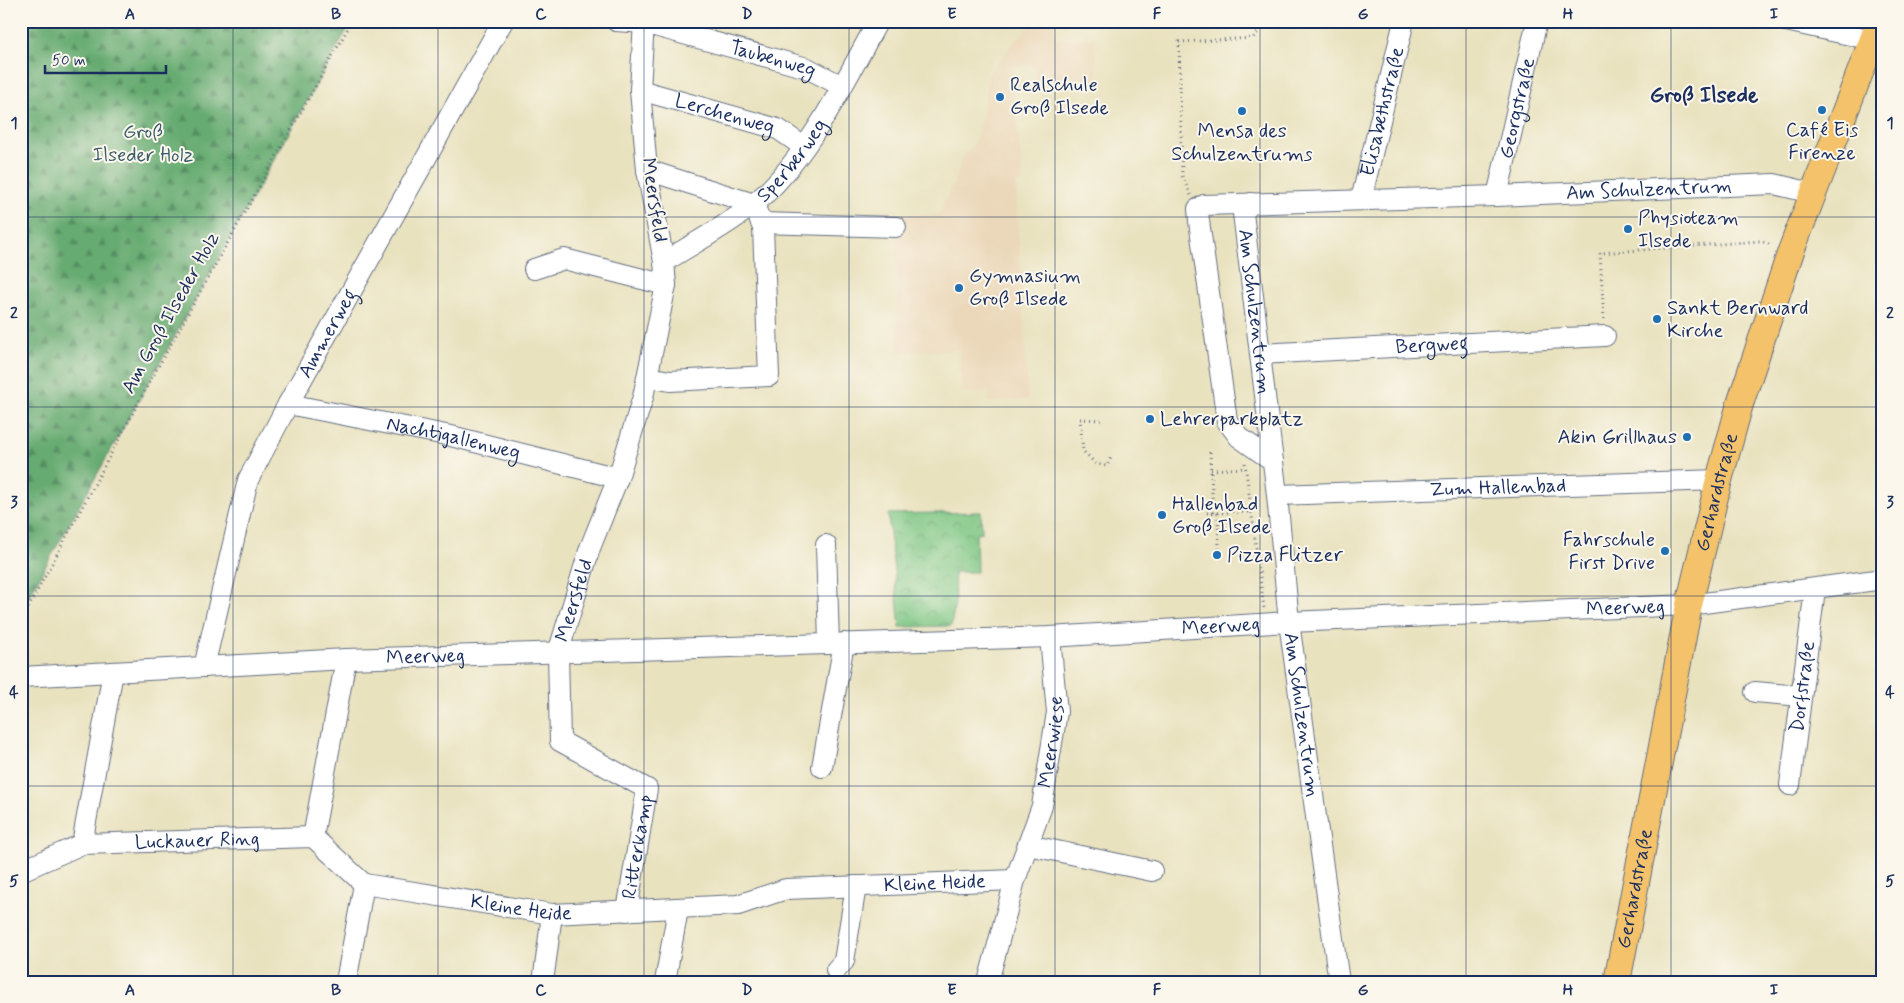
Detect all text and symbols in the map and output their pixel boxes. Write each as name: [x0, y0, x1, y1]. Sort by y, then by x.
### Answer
text: A: [125, 4, 135, 25]
text: B: [331, 4, 341, 25]
text: C: [535, 4, 547, 25]
text: D: [741, 4, 753, 25]
text: E: [947, 4, 957, 25]
text: F: [1153, 4, 1162, 25]
text: G: [1358, 4, 1369, 25]
text: H: [1563, 4, 1574, 25]
text: I: [1770, 4, 1779, 25]
street label: Taubenweg: [727, 34, 821, 85]
scale bar: [45, 42, 166, 74]
street label: Elisabethstraße: [1354, 44, 1411, 179]
text: 50 m: [52, 51, 86, 71]
street label: Georgstraße: [1492, 55, 1542, 161]
place label: Realschule Groß Ilsede: [1010, 72, 1109, 122]
district label: Groß Ilsede: [1650, 82, 1759, 110]
street label: Lerchenweg: [672, 87, 778, 142]
marker: Realschule Groß Ilsede: [994, 91, 1006, 103]
marker: Café Eis Firenze: [1816, 104, 1828, 116]
marker: Mensa des Schulzentrums: [1236, 105, 1248, 117]
text: 1: [10, 113, 18, 134]
text: 1: [1886, 113, 1894, 134]
street label: Sperberweg: [751, 114, 834, 209]
place label: Café Eis Firenze: [1786, 117, 1859, 167]
place label: Mensa des Schulzentrums: [1171, 118, 1313, 168]
park label: Groß Ilseder Holz: [93, 119, 193, 169]
street label: Meersfeld: [634, 156, 674, 244]
street label: Am Schulzentrum: [1565, 172, 1732, 207]
place label: Physioteam Ilsede: [1638, 205, 1739, 255]
marker: Physioteam Ilsede: [1622, 223, 1634, 235]
street label: Am Groß Ilseder Holz: [115, 227, 227, 399]
street label: Am Schulzentrum: [1232, 227, 1278, 396]
place label: Gymnasium Groß Ilsede: [969, 263, 1081, 313]
marker: Gymnasium Groß Ilsede: [953, 282, 965, 294]
street label: Ammerweg: [292, 284, 365, 383]
place label: Sankt Bernward Kirche: [1667, 295, 1809, 345]
text: 2: [10, 303, 18, 324]
text: 2: [1886, 303, 1894, 324]
marker: Sankt Bernward Kirche: [1651, 313, 1663, 325]
street label: Bergweg: [1395, 330, 1469, 360]
place label: Lehrerparkplatz: [1160, 406, 1303, 433]
street label: Nachtigallenweg: [384, 410, 523, 467]
marker: Lehrerparkplatz: [1144, 413, 1156, 425]
place label: Akin Grillhaus: [1557, 424, 1677, 451]
street label: Gerhardstraße: [1689, 430, 1745, 554]
marker: Akin Grillhaus: [1681, 431, 1693, 443]
street label: Zum Hallenbad: [1429, 472, 1567, 503]
place label: Hallenbad Groß Ilsede: [1172, 491, 1271, 541]
text: 3: [10, 492, 18, 513]
text: 3: [1886, 492, 1894, 513]
marker: Hallenbad Groß Ilsede: [1156, 509, 1168, 521]
place label: Fahrschule First Drive: [1563, 527, 1655, 577]
place label: Pizza Flitzer: [1227, 542, 1343, 569]
marker: Fahrschule First Drive: [1659, 545, 1671, 557]
marker: Pizza Flitzer: [1211, 549, 1223, 561]
street label: Meersfeld: [549, 556, 599, 645]
street label: Meerweg: [1586, 593, 1665, 623]
street label: Meerweg: [1181, 610, 1261, 642]
street label: Am Schulzentrum: [1277, 631, 1327, 799]
street label: Dorfstraße: [1783, 639, 1822, 734]
street label: Meerweg: [386, 642, 465, 671]
text: 4: [9, 682, 19, 703]
text: 4: [1885, 682, 1895, 703]
street label: Meerwiese: [1032, 695, 1071, 790]
street label: Ritterkamp: [616, 792, 659, 901]
street label: Luckauer Ring: [135, 825, 260, 856]
street label: Gerhardstraße: [1610, 826, 1660, 951]
street label: Kleine Heide: [883, 868, 986, 899]
text: 5: [9, 871, 19, 892]
text: 5: [1885, 871, 1895, 892]
street label: Kleine Heide: [468, 888, 572, 927]
text: A: [125, 980, 135, 1001]
text: B: [331, 980, 341, 1001]
text: C: [535, 980, 547, 1001]
text: D: [741, 980, 753, 1001]
text: E: [947, 980, 957, 1001]
text: F: [1153, 980, 1162, 1001]
text: G: [1358, 980, 1369, 1001]
text: H: [1563, 980, 1574, 1001]
text: I: [1770, 980, 1779, 1001]

